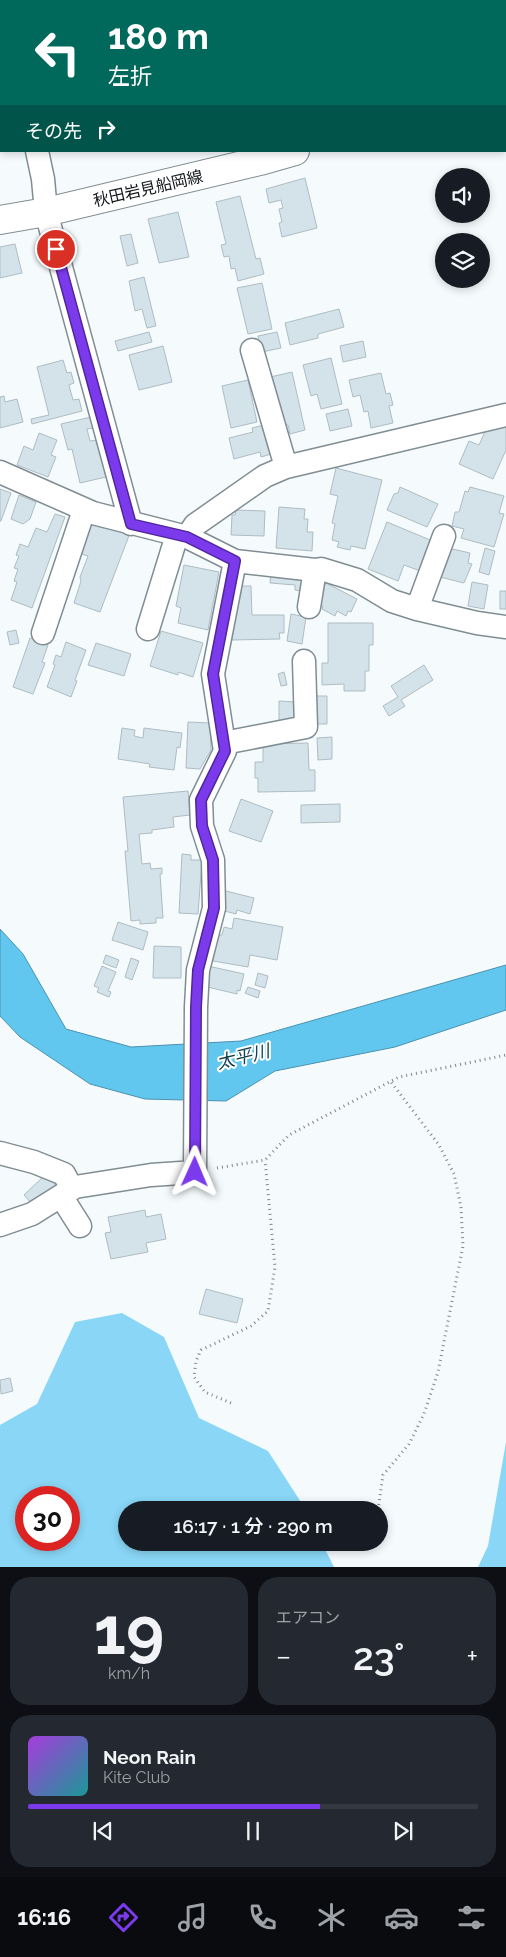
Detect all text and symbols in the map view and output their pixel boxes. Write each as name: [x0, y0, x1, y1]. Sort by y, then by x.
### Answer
text: 180 m: [108, 16, 209, 57]
icon: left: [25, 20, 90, 85]
text: 左折: [108, 63, 152, 89]
icon: right: [92, 115, 120, 143]
text: その先: [25, 120, 82, 142]
street label: 秋田岩見船岡線: [91, 167, 205, 210]
map controls: [435, 168, 490, 288]
button: sound: [435, 168, 490, 223]
pin: [35, 228, 77, 270]
button: layers: [435, 233, 490, 288]
icon: arrive: [42, 235, 70, 263]
water label: 太平川: [214, 1039, 274, 1073]
position arrow: [168, 1145, 220, 1197]
speed limit sign: 30: [15, 1486, 80, 1551]
text: 16:17 · 1 分 · 290 m: [173, 1515, 333, 1537]
text: 19: [94, 1593, 164, 1669]
text: エアコン: [276, 1608, 340, 1627]
text: 23°: [353, 1634, 405, 1679]
text: −: [276, 1640, 291, 1673]
text: +: [466, 1640, 478, 1673]
text: km/h: [108, 1664, 150, 1683]
text: Neon Rain: [103, 1746, 196, 1768]
text: Kite Club: [103, 1768, 170, 1787]
icon: previous: [89, 1817, 117, 1845]
icon: pause: [239, 1817, 267, 1845]
icon: next: [389, 1817, 417, 1845]
icon: directions: [106, 1900, 141, 1935]
icon: music: [175, 1900, 210, 1935]
icon: phone: [245, 1900, 280, 1935]
icon: climate: [314, 1900, 349, 1935]
icon: car: [384, 1900, 419, 1935]
icon: filters: [454, 1900, 489, 1935]
text: 16:16: [17, 1904, 71, 1930]

